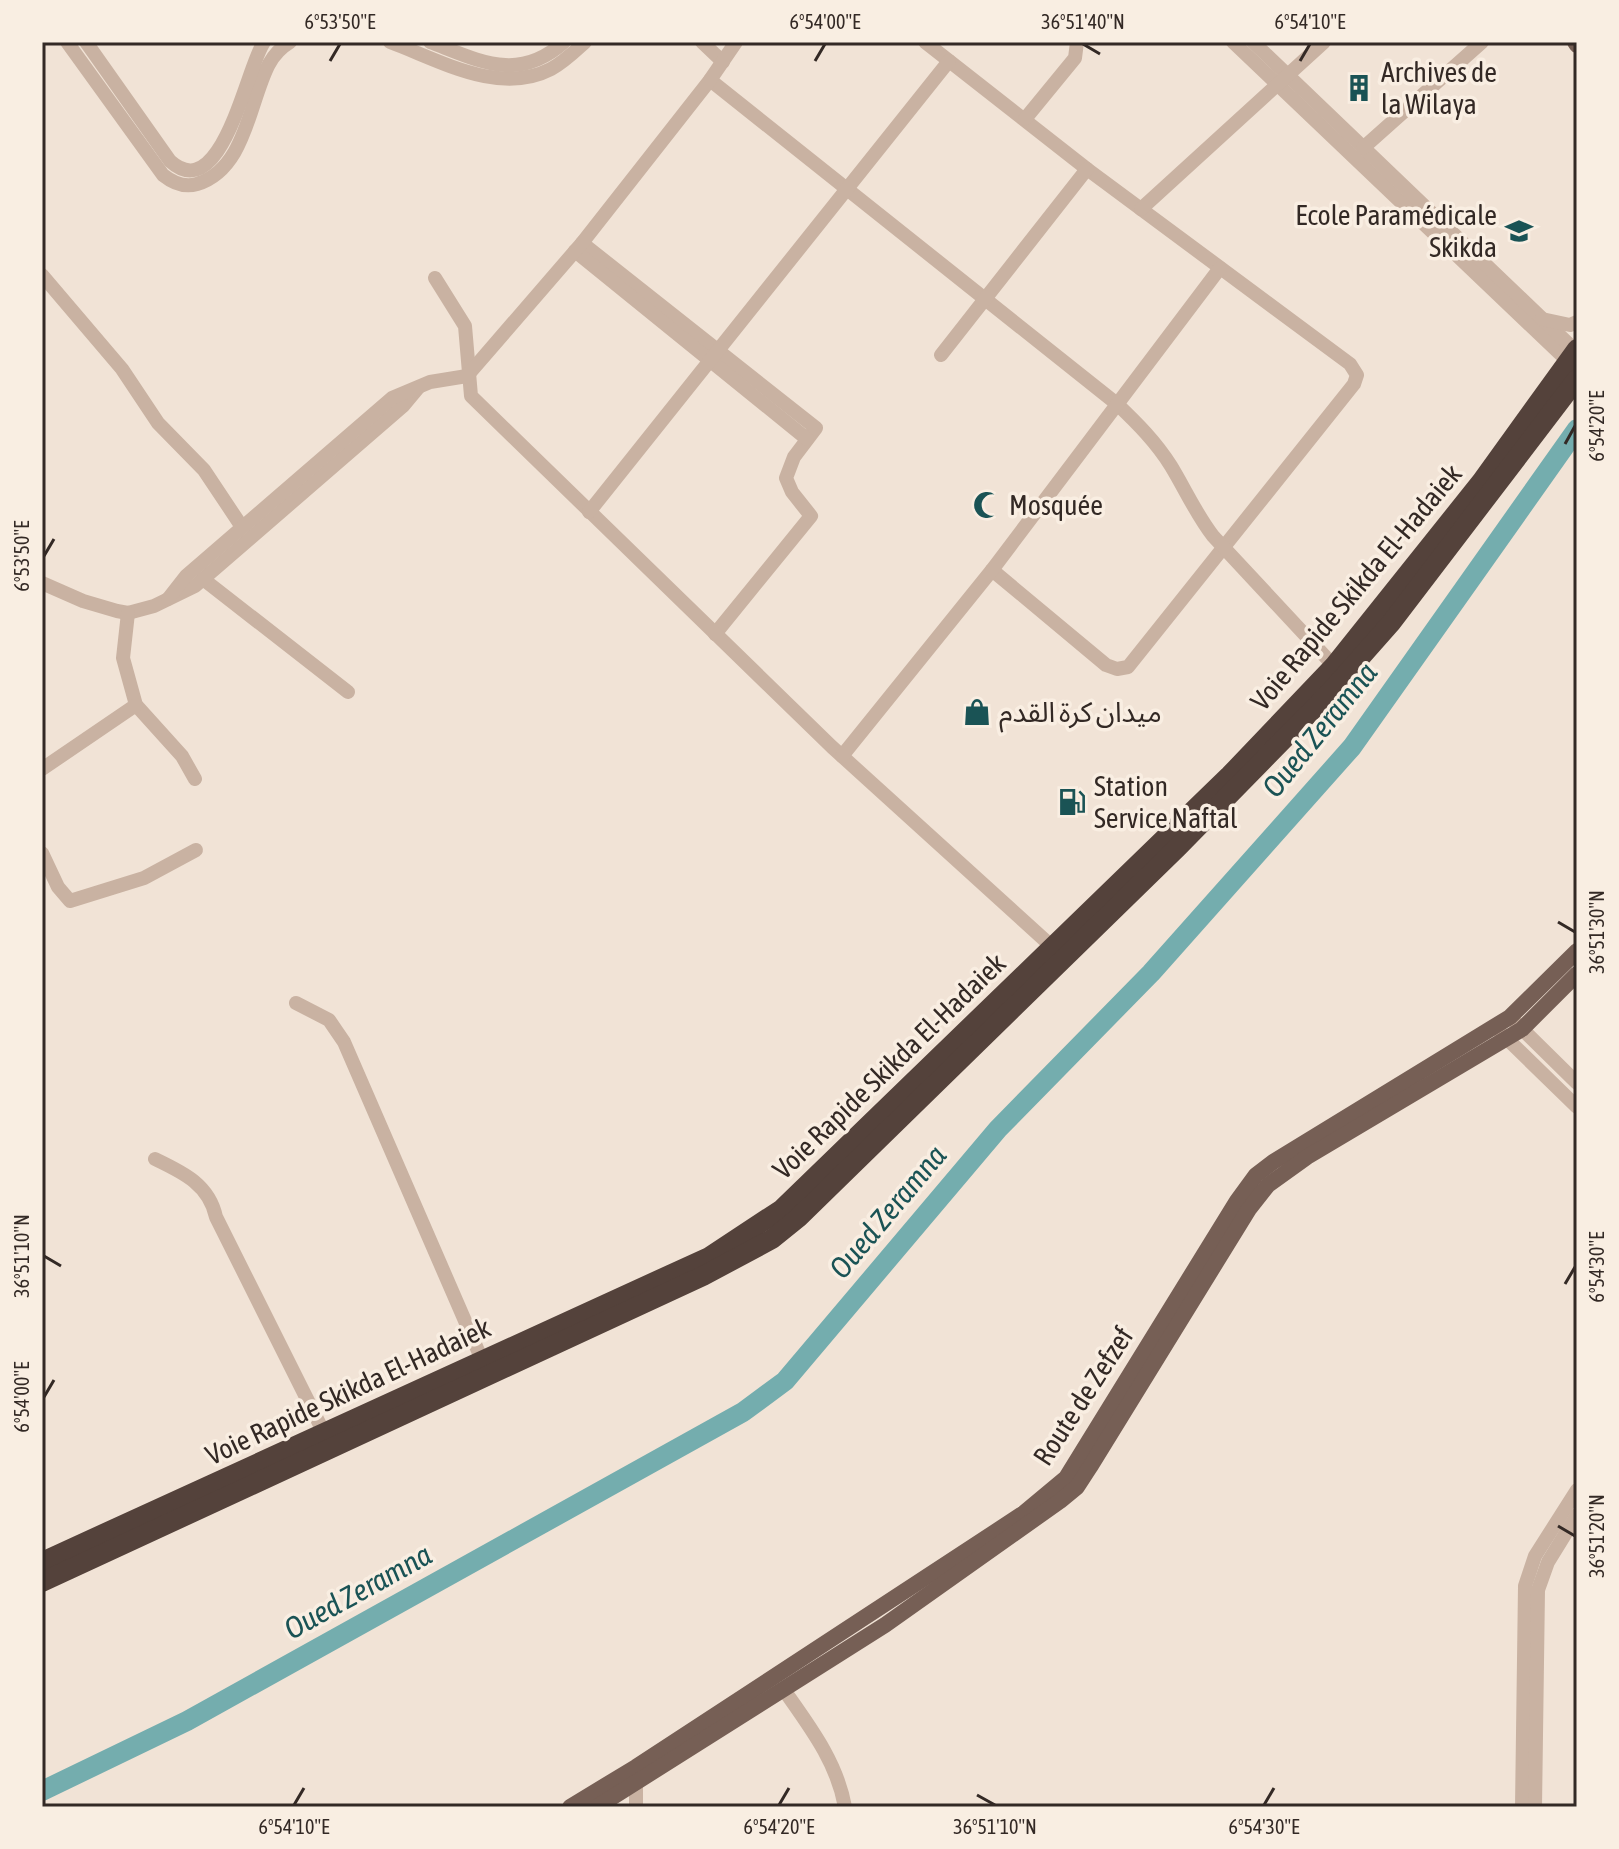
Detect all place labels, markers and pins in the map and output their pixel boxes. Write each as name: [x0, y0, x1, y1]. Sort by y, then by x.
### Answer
place label: Archives de la Wilaya: [1381, 56, 1497, 120]
building icon: Archives de la Wilaya: [1344, 73, 1374, 103]
place label: Ecole Paramédicale Skikda: [1295, 199, 1497, 263]
school or university icon: Ecole Paramédicale Skikda: [1504, 216, 1534, 246]
place label: Mosquée: [1009, 489, 1103, 521]
mosque icon: Mosquée: [972, 490, 1002, 520]
place label: ميدان كرة القدم: [999, 696, 1162, 733]
shop icon: ميدان كرة القدم: [962, 697, 992, 727]
place label: Station Service Naftal: [1094, 770, 1238, 834]
fuel station icon: Station Service Naftal: [1057, 787, 1087, 817]

